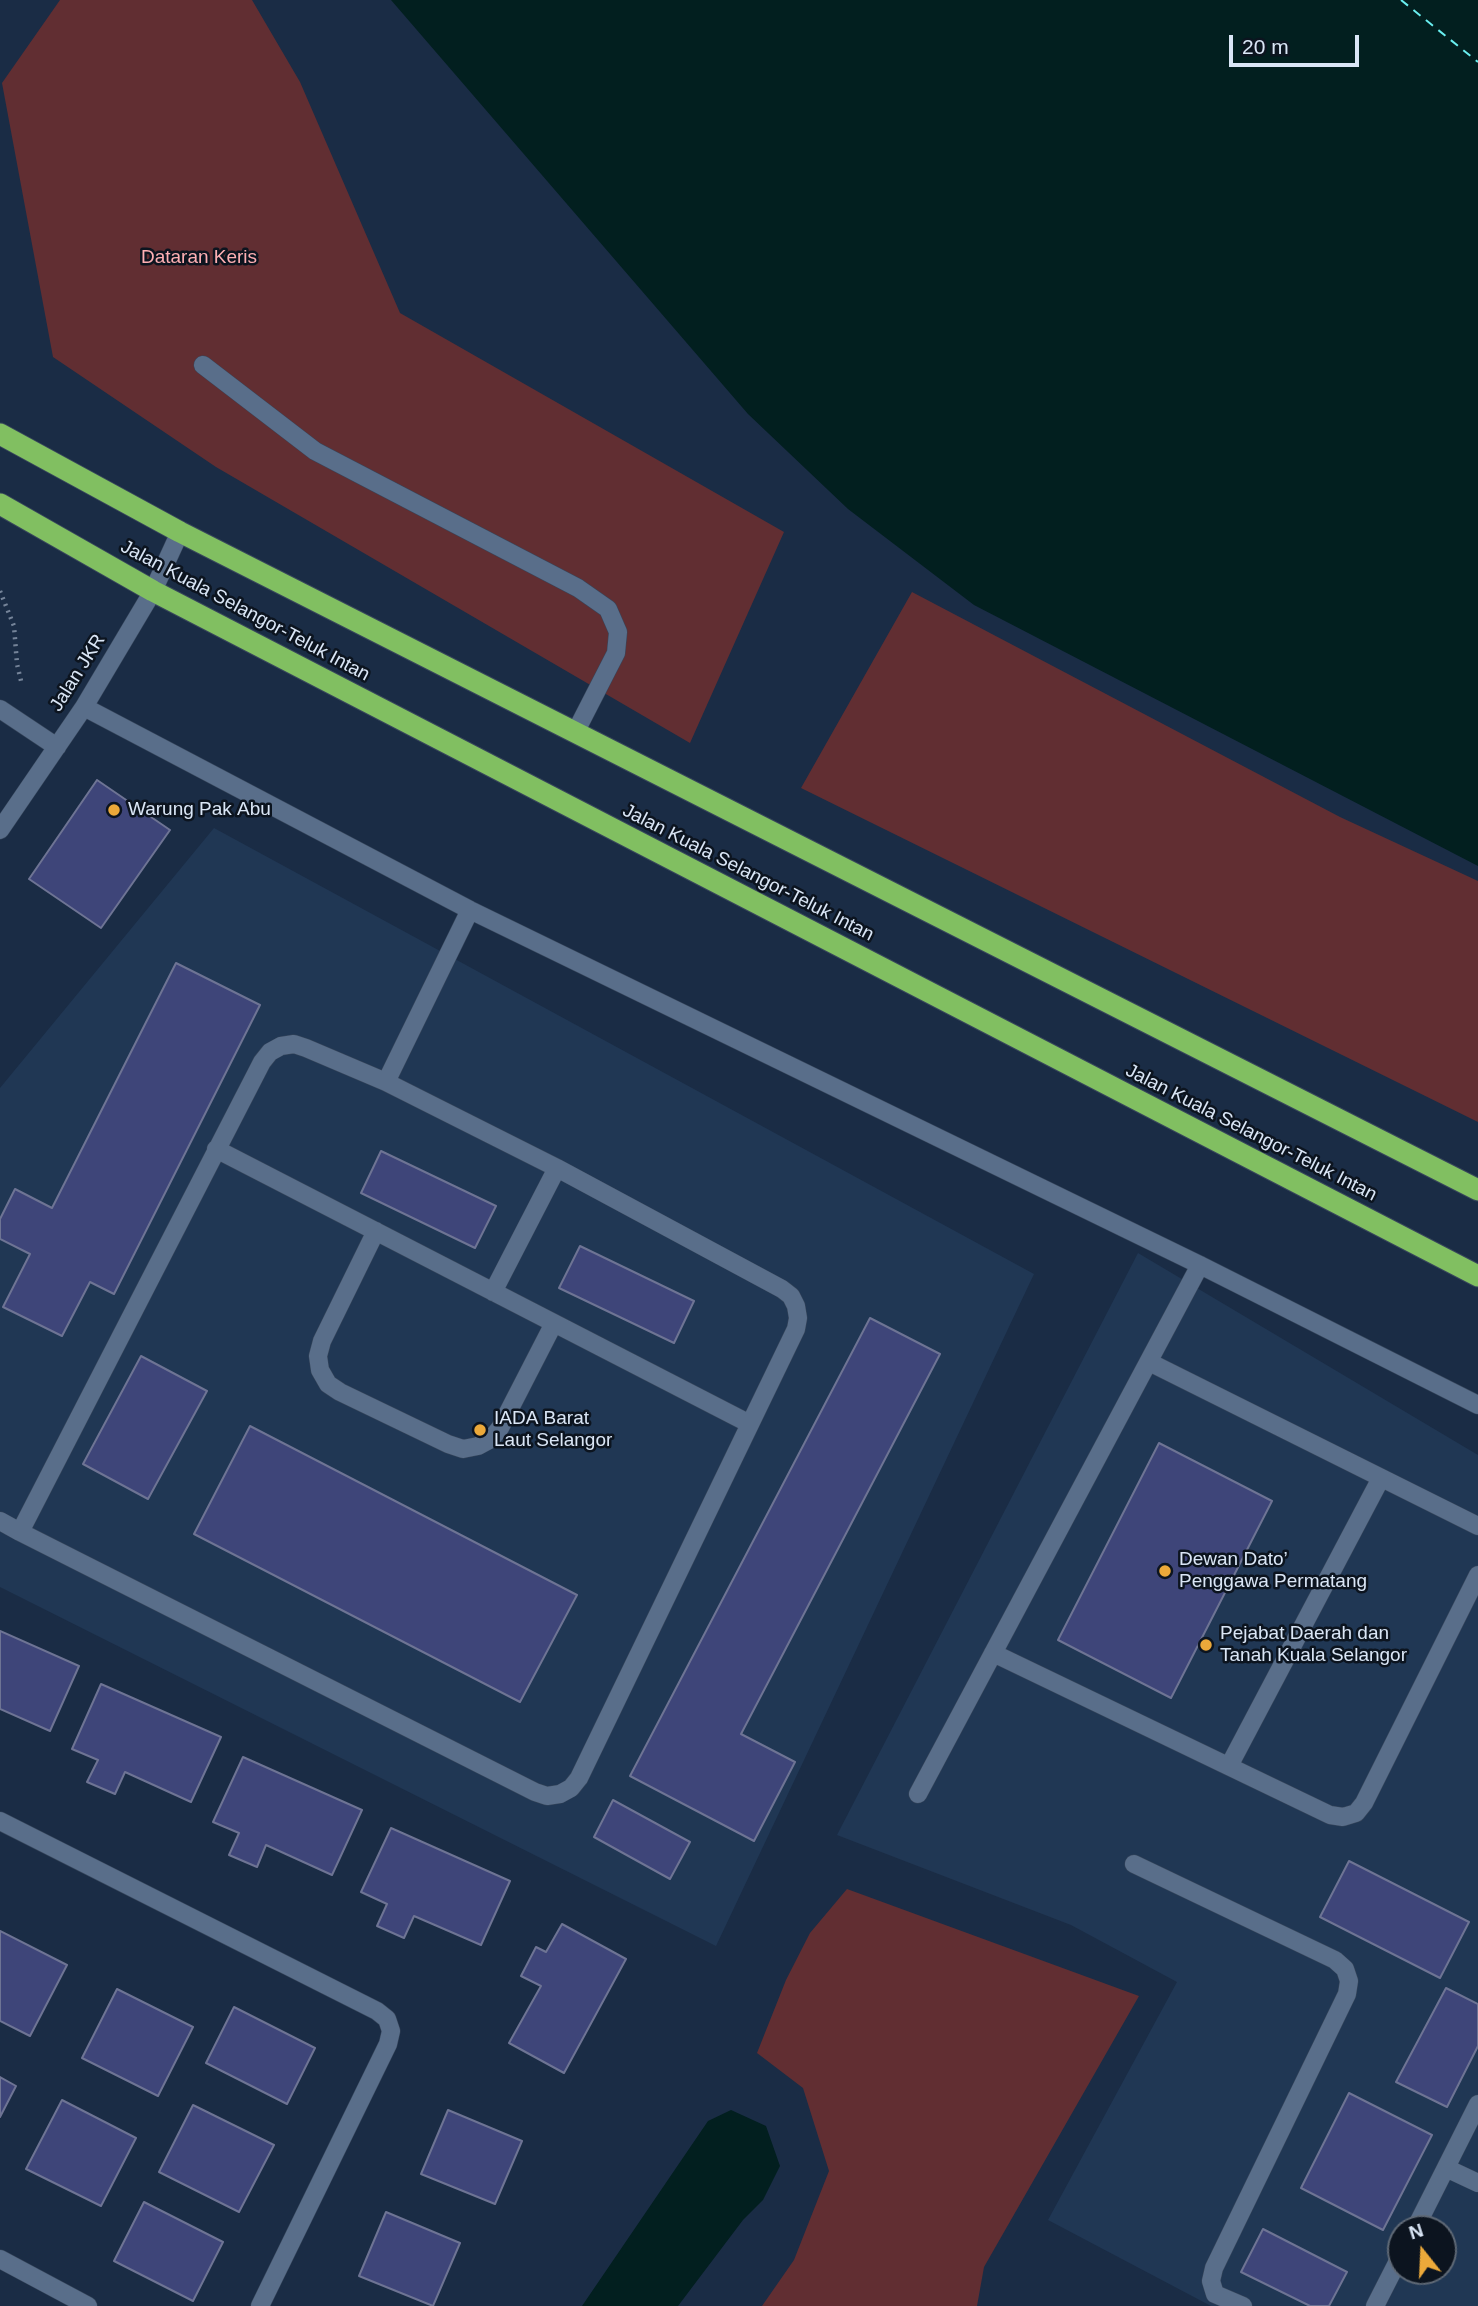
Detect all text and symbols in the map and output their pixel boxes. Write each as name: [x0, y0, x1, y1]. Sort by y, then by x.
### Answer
scale bar: [1233, 21, 1362, 65]
text: 20 m: [1242, 35, 1289, 58]
park label: Dataran Keris: [141, 247, 257, 269]
street label: Jalan Kuala Selangor-Teluk Intan: [117, 535, 373, 687]
street label: Jalan JKR: [45, 630, 111, 716]
place label: Warung Pak Abu: [128, 799, 271, 821]
street label: Jalan Kuala Selangor-Teluk Intan: [619, 800, 877, 946]
marker: Warung Pak Abu: [106, 802, 122, 818]
street label: Jalan Kuala Selangor-Teluk Intan: [1122, 1060, 1380, 1206]
place label: IADA Barat Laut Selangor: [494, 1408, 612, 1452]
marker: IADA Barat Laut Selangor: [472, 1422, 488, 1438]
place label: Dewan Dato’ Penggawa Permatang: [1179, 1549, 1367, 1593]
marker: Dewan Dato’ Penggawa Permatang: [1157, 1563, 1173, 1579]
place label: Pejabat Daerah dan Tanah Kuala Selangor: [1220, 1623, 1407, 1667]
marker: Pejabat Daerah dan Tanah Kuala Selangor: [1198, 1637, 1214, 1653]
north arrow: [1387, 2215, 1457, 2285]
text: N: [1406, 2219, 1426, 2244]

